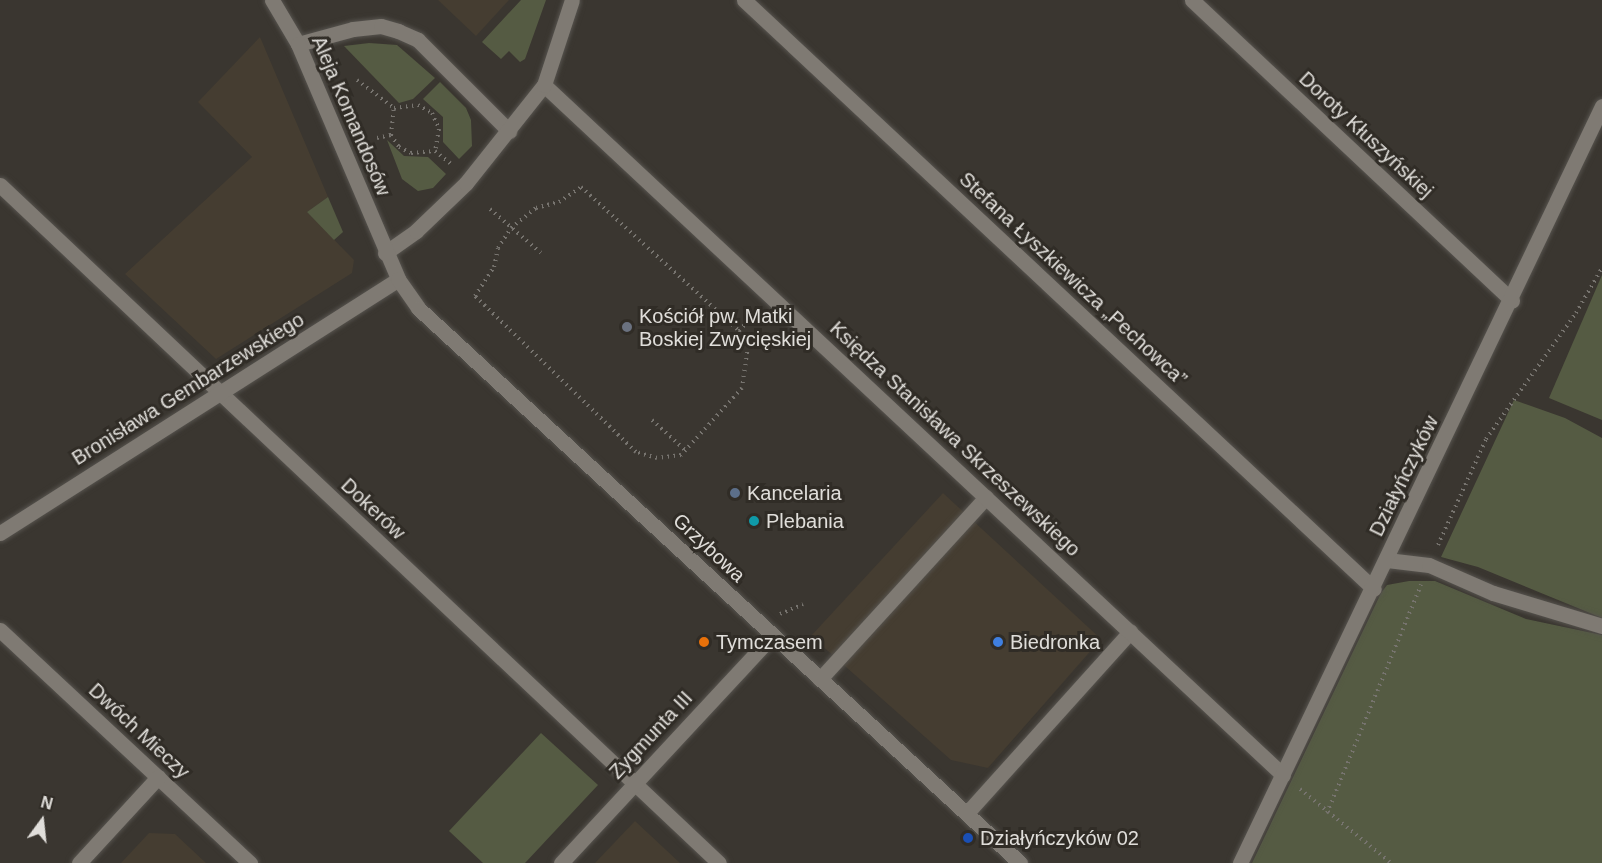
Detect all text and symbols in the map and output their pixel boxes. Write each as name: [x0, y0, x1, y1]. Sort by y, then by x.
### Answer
street label: Aleja Komandosów: [307, 33, 395, 199]
street label: Doroty Kłuszyńskiej: [1294, 67, 1438, 203]
street label: Stefana Łyszkiewicza „Pechowca”: [954, 167, 1192, 391]
place label: Kościół pw. Matki Boskiej Zwycięskiej: [639, 304, 811, 351]
street label: Bronisława Gembarzewskiego: [68, 308, 308, 470]
street label: Księdza Stanisława Skrzeszewskiego: [825, 317, 1085, 561]
marker: Kościół pw. Matki Boskiej Zwycięskiej: [620, 320, 634, 334]
street label: Działyńczyków: [1364, 412, 1444, 540]
street label: Dokerów: [336, 473, 410, 545]
place label: Kancelaria: [747, 481, 842, 505]
marker: Kancelaria: [728, 486, 742, 500]
street label: Grzybowa: [668, 509, 750, 587]
place label: Plebania: [766, 509, 844, 533]
marker: Plebania: [747, 514, 761, 528]
place label: Tymczasem: [716, 630, 823, 654]
place label: Biedronka: [1010, 630, 1100, 654]
marker: Tymczasem: [697, 635, 711, 649]
marker: Biedronka: [991, 635, 1005, 649]
street label: Dwóch Mieczy: [84, 678, 194, 784]
street label: Zygmunta III: [604, 686, 698, 784]
north arrow: [12, 791, 72, 851]
text: N: [39, 793, 55, 813]
place label: Działyńczyków 02: [980, 826, 1139, 850]
marker: Działyńczyków 02: [961, 831, 975, 845]

